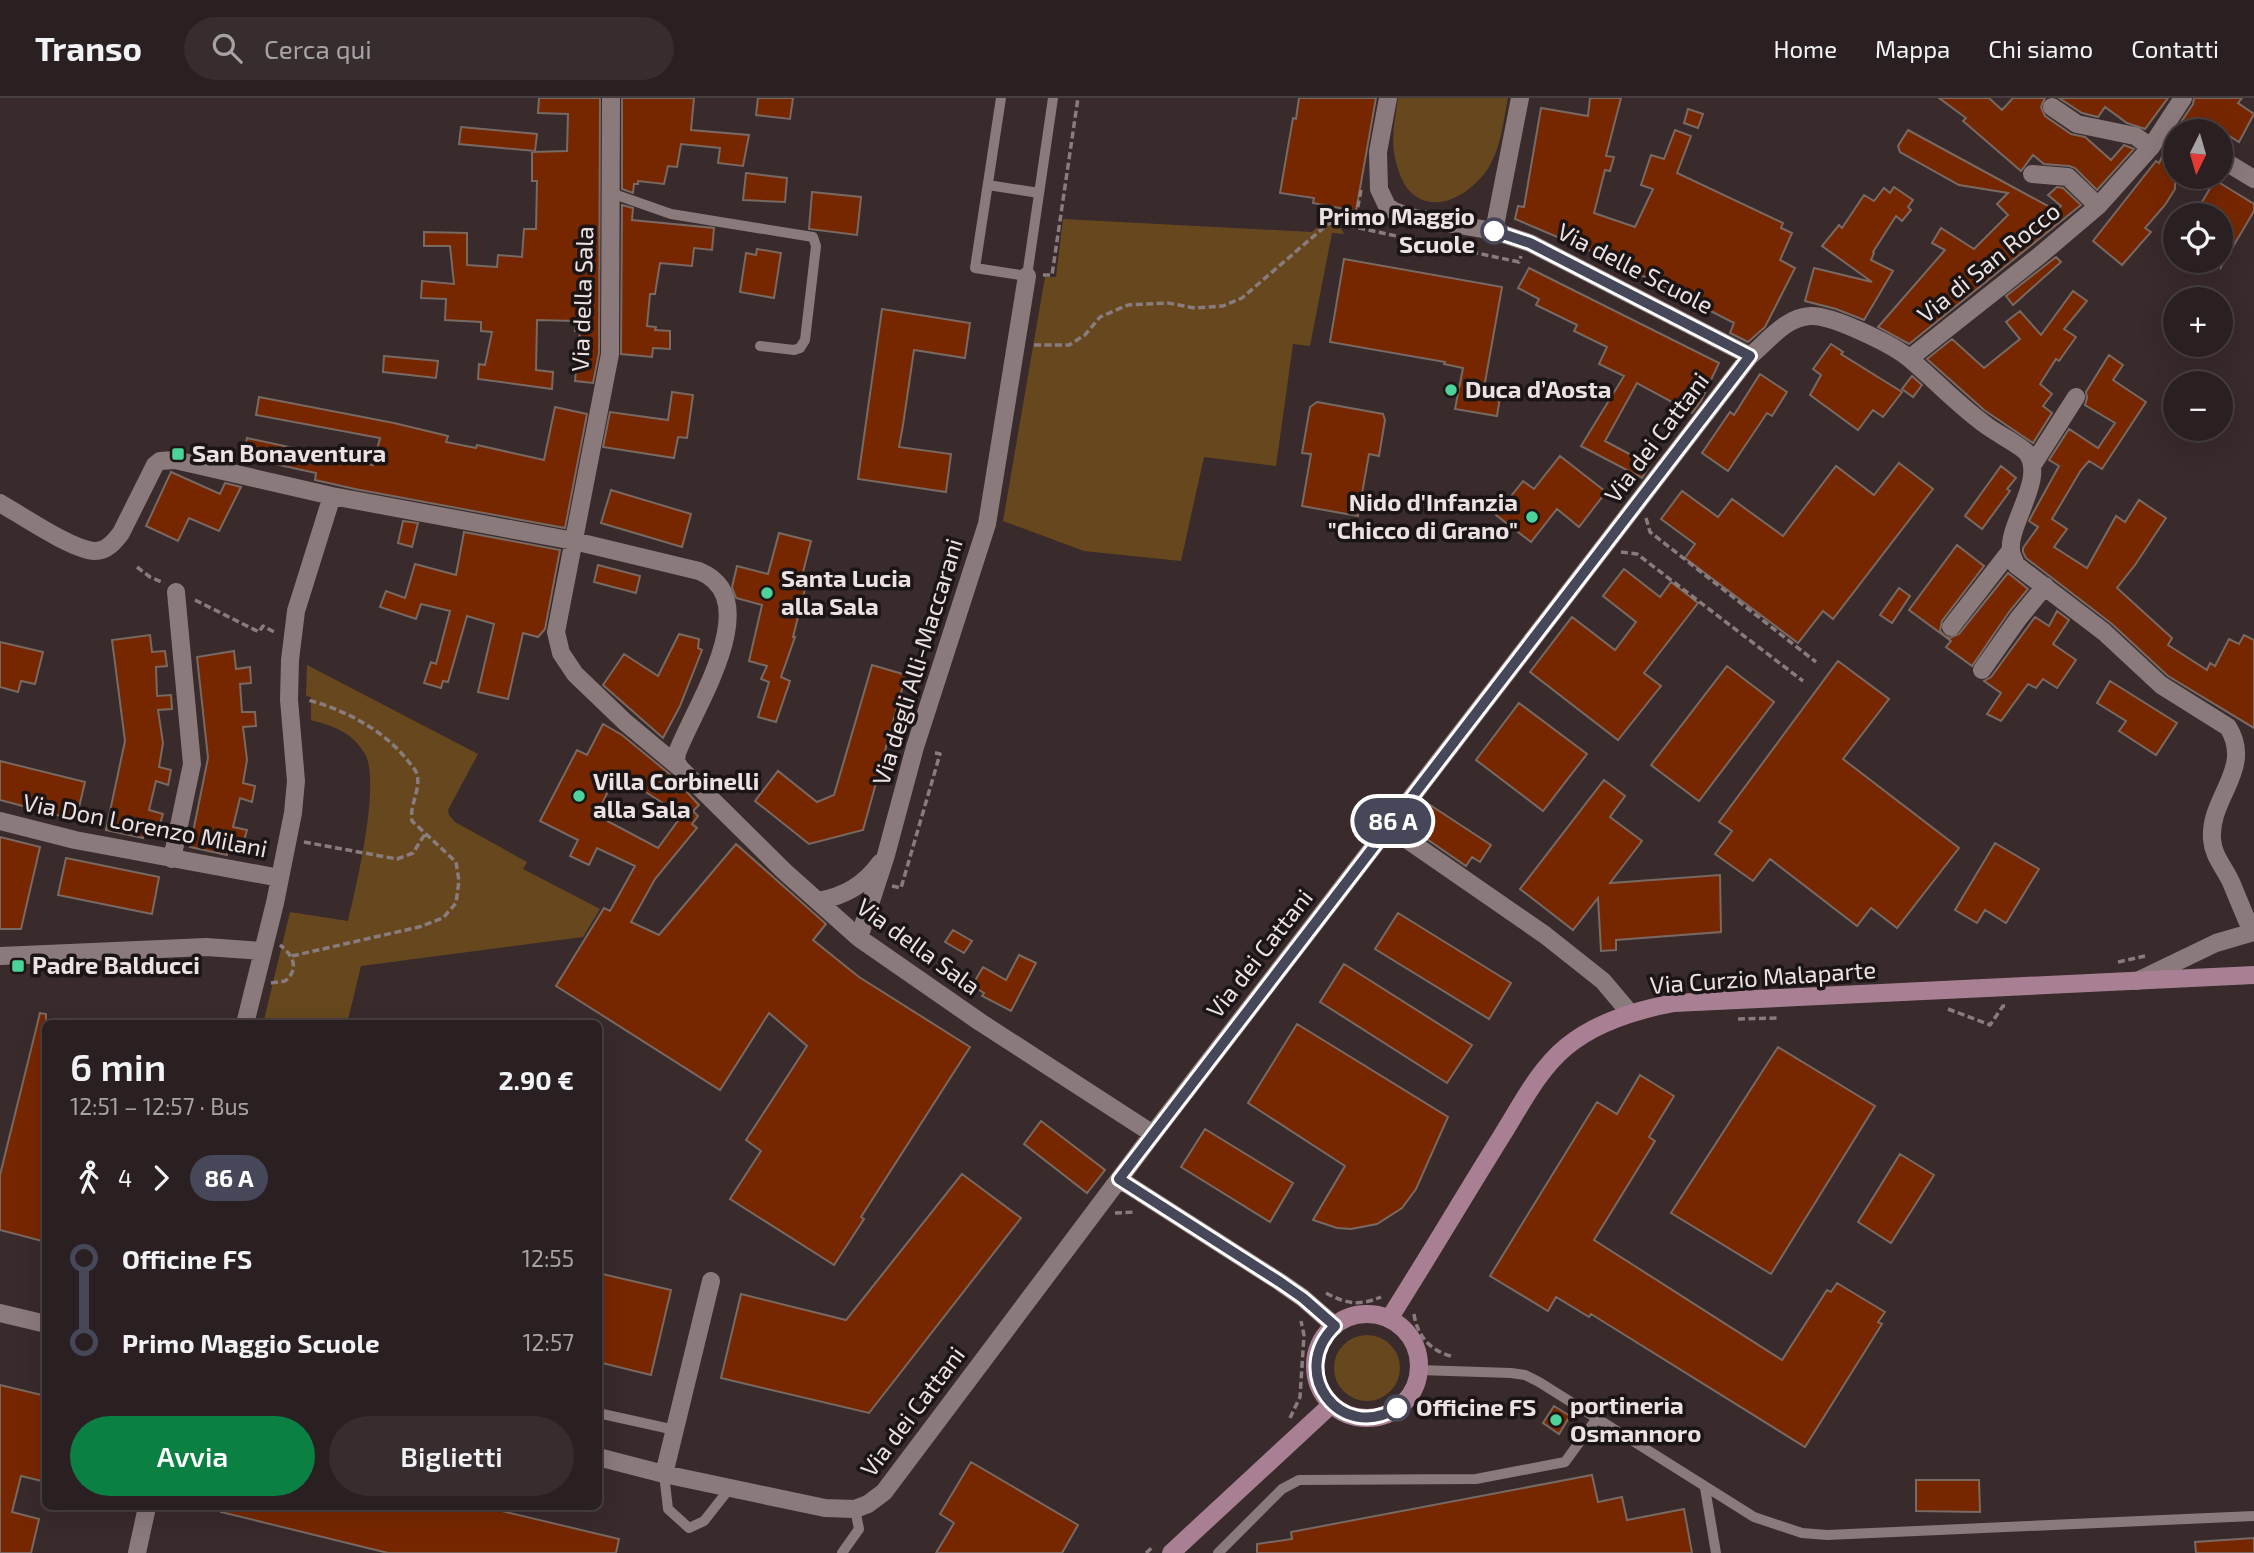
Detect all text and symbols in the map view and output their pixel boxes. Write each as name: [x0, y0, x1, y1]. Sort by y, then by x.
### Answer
search box: [184, 17, 674, 80]
text: Transo: [35, 28, 142, 68]
icon: search: [208, 29, 246, 67]
text: Cerca qui: [264, 33, 372, 64]
text: Home: [1773, 34, 1837, 63]
text: Mappa: [1875, 34, 1950, 63]
text: Chi siamo: [1988, 34, 2093, 63]
text: Contatti: [2131, 34, 2219, 63]
north arrow: [2163, 119, 2233, 189]
map controls: [2163, 119, 2233, 441]
street label: Via di San Rocco: [1911, 195, 2065, 328]
place label: Primo Maggio Scuole: [1319, 201, 1475, 258]
button: locate: [2163, 203, 2233, 273]
street label: Via delle Scuole: [1553, 216, 1718, 319]
marker: Primo Maggio Scuole: [1481, 218, 1507, 244]
street label: Via della Sala: [564, 226, 599, 372]
button: +: [2163, 287, 2233, 357]
street label: Via dei Cattani: [1598, 366, 1714, 508]
button: −: [2163, 371, 2233, 441]
place label: Duca d’Aosta: [1465, 374, 1611, 403]
marker: Duca d’Aosta: [1443, 382, 1459, 398]
place label: San Bonaventura: [192, 438, 386, 467]
marker: San Bonaventura: [170, 446, 186, 462]
place label: Nido d'Infanzia "Chicco di Grano": [1328, 487, 1518, 544]
marker: Nido d'Infanzia "Chicco di Grano": [1524, 509, 1540, 525]
street label: Via degli Alli-Maccarani: [865, 535, 968, 788]
place label: Santa Lucia alla Sala: [781, 563, 912, 620]
marker: Santa Lucia alla Sala: [759, 585, 775, 601]
place label: Villa Corbinelli alla Sala: [593, 766, 759, 823]
street label: Via Don Lorenzo Milani: [21, 787, 270, 862]
marker: Villa Corbinelli alla Sala: [571, 788, 587, 804]
line badge: 86 A: [1344, 798, 1442, 844]
text: 86 A: [1368, 806, 1418, 835]
street label: Via dei Cattani: [1200, 883, 1318, 1023]
street label: Via della Sala: [852, 891, 986, 1000]
place label: Padre Balducci: [32, 950, 200, 979]
street label: Via Curzio Malaparte: [1649, 954, 1877, 999]
marker: Padre Balducci: [10, 958, 26, 974]
text: 6 min: [70, 1043, 166, 1089]
text: 2.90 €: [498, 1064, 574, 1095]
text: 12:51 – 12:57 · Bus: [70, 1092, 249, 1120]
icon: walk: [70, 1159, 108, 1197]
icon: forward: [142, 1159, 180, 1197]
text: 86 A: [204, 1163, 254, 1192]
text: 4: [118, 1164, 132, 1192]
text: Officine FS: [122, 1243, 252, 1274]
text: 12:55: [522, 1244, 574, 1272]
text: Primo Maggio Scuole: [122, 1327, 380, 1358]
text: 12:57: [522, 1328, 574, 1356]
street label: Via dei Cattani: [854, 1340, 970, 1482]
place label: portineria Osmannoro: [1570, 1390, 1701, 1447]
place label: Officine FS: [1416, 1392, 1536, 1421]
marker: Officine FS: [1384, 1395, 1410, 1421]
marker: portineria Osmannoro: [1548, 1412, 1564, 1428]
button: Avvia: [70, 1416, 315, 1496]
button: Biglietti: [329, 1416, 574, 1496]

